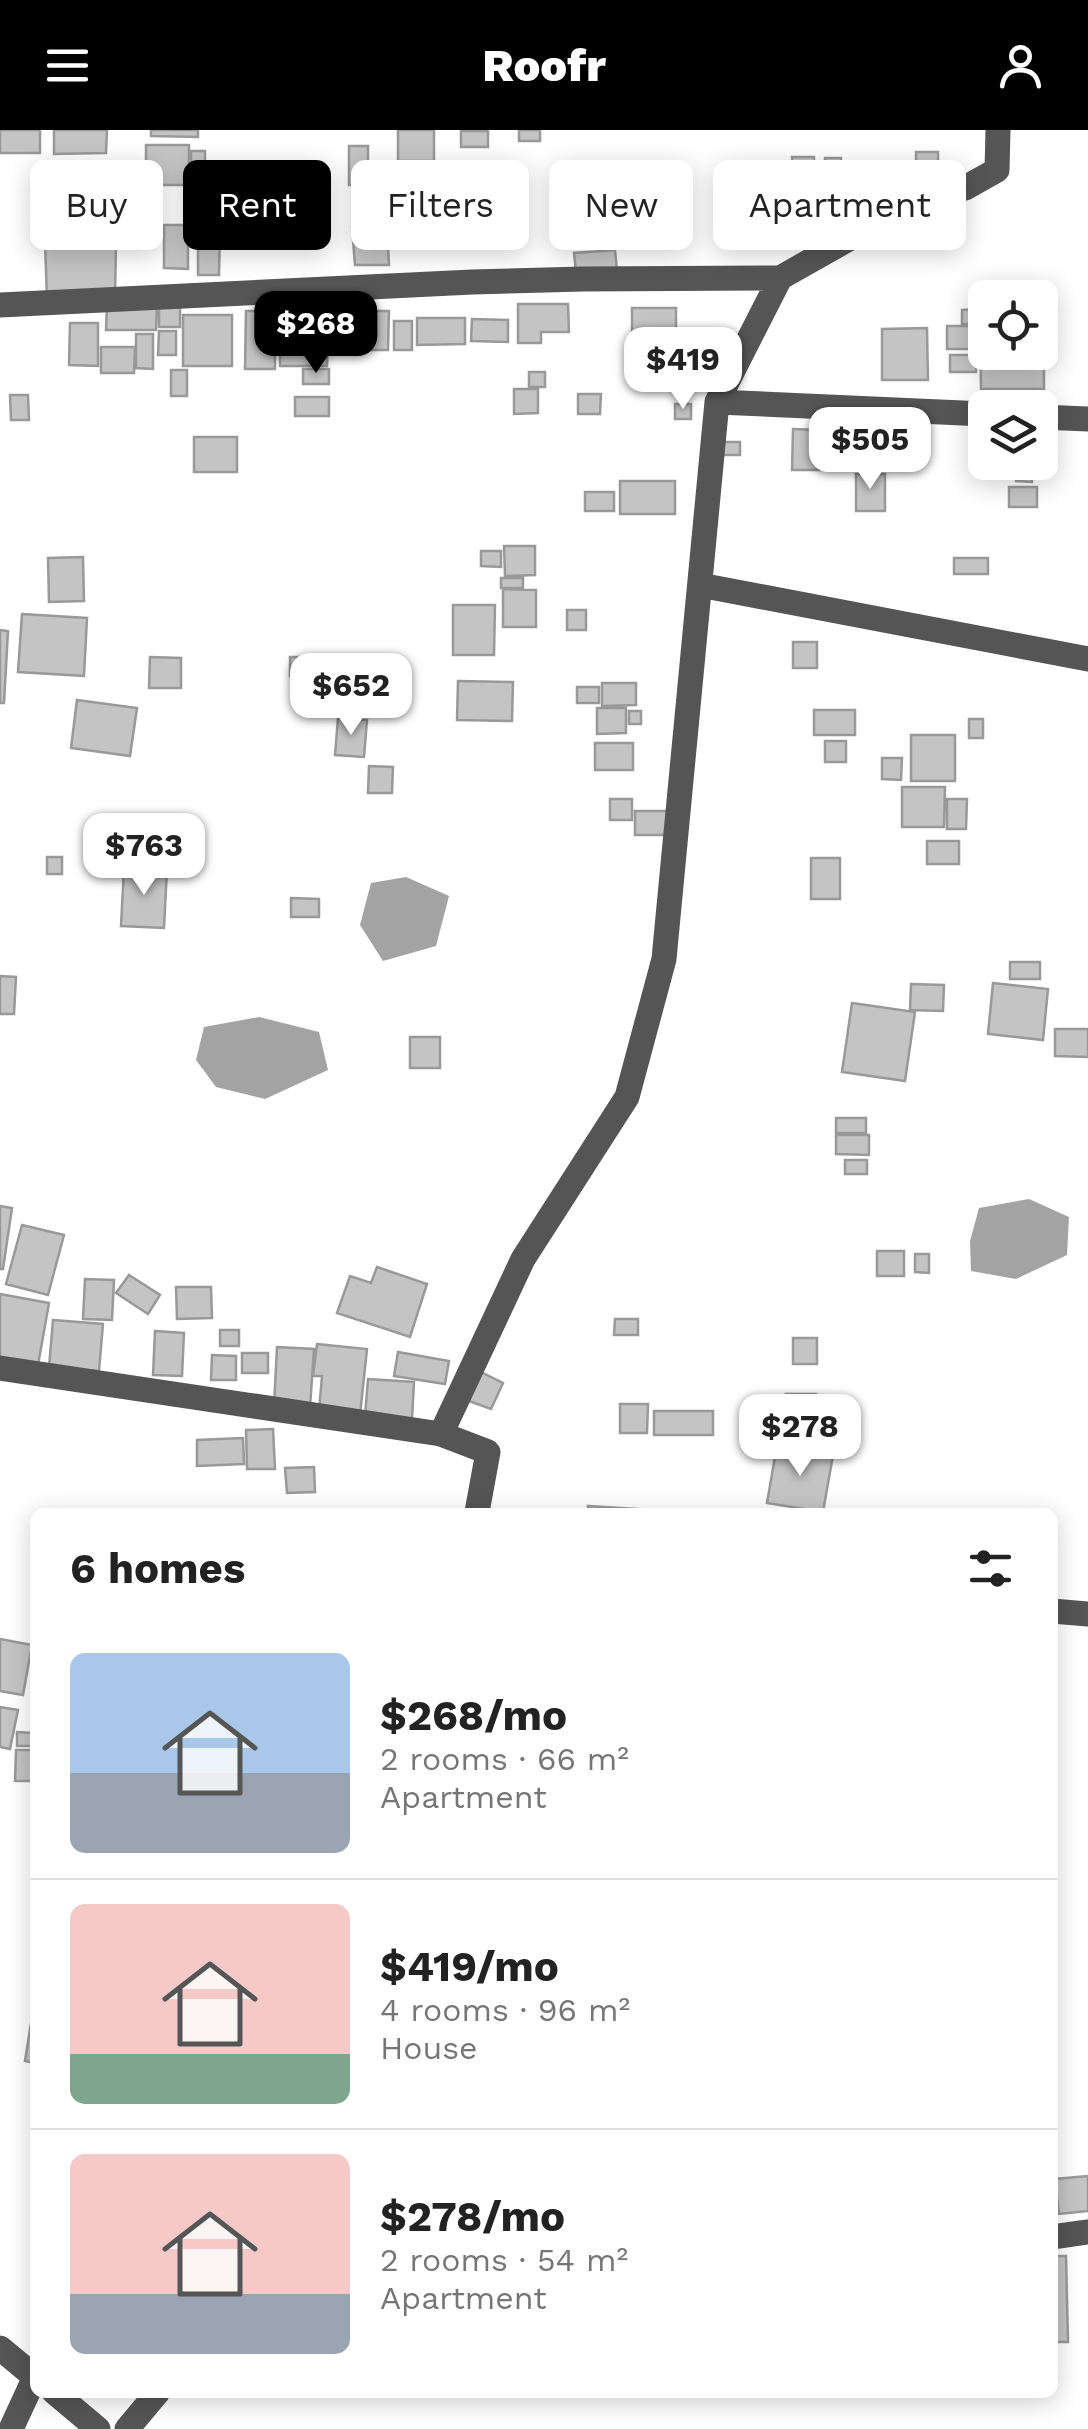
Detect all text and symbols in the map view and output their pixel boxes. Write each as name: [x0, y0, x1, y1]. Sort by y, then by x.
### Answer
icon: menu: [40, 38, 95, 93]
icon: person: [993, 38, 1048, 93]
text: Roofr: [482, 39, 606, 92]
chip: Buy: [30, 160, 163, 250]
chip: Rent: [183, 160, 331, 250]
chip: Filters: [351, 160, 529, 250]
chip: New: [549, 160, 693, 250]
chip: Apartment: [713, 160, 966, 250]
map controls: [968, 280, 1058, 480]
button: locate: [968, 280, 1058, 370]
pin: $268: [257, 291, 375, 376]
text: $268: [276, 304, 356, 342]
pin: $419: [624, 327, 742, 412]
text: $419: [646, 340, 720, 378]
button: layers: [968, 390, 1058, 480]
pin: $505: [811, 407, 929, 492]
text: $505: [831, 420, 909, 458]
pin: $652: [292, 653, 410, 738]
text: $652: [312, 666, 390, 704]
pin: $763: [85, 813, 203, 898]
text: $763: [105, 826, 183, 864]
pin: $278: [741, 1394, 859, 1479]
text: $278: [761, 1407, 839, 1445]
icon: filters: [963, 1541, 1018, 1596]
text: 6 homes: [70, 1544, 245, 1593]
text: $268/mo: [380, 1691, 567, 1740]
icon: home: [150, 1693, 270, 1813]
text: 2 rooms · 66 m²: [380, 1740, 629, 1778]
text: Apartment: [380, 1778, 547, 1816]
text: $419/mo: [380, 1942, 559, 1991]
icon: home: [150, 1944, 270, 2064]
text: 4 rooms · 96 m²: [380, 1991, 630, 2029]
text: House: [380, 2029, 478, 2067]
text: $278/mo: [380, 2192, 565, 2241]
icon: home: [150, 2194, 270, 2314]
text: 2 rooms · 54 m²: [380, 2241, 628, 2279]
text: Apartment: [380, 2279, 547, 2317]

